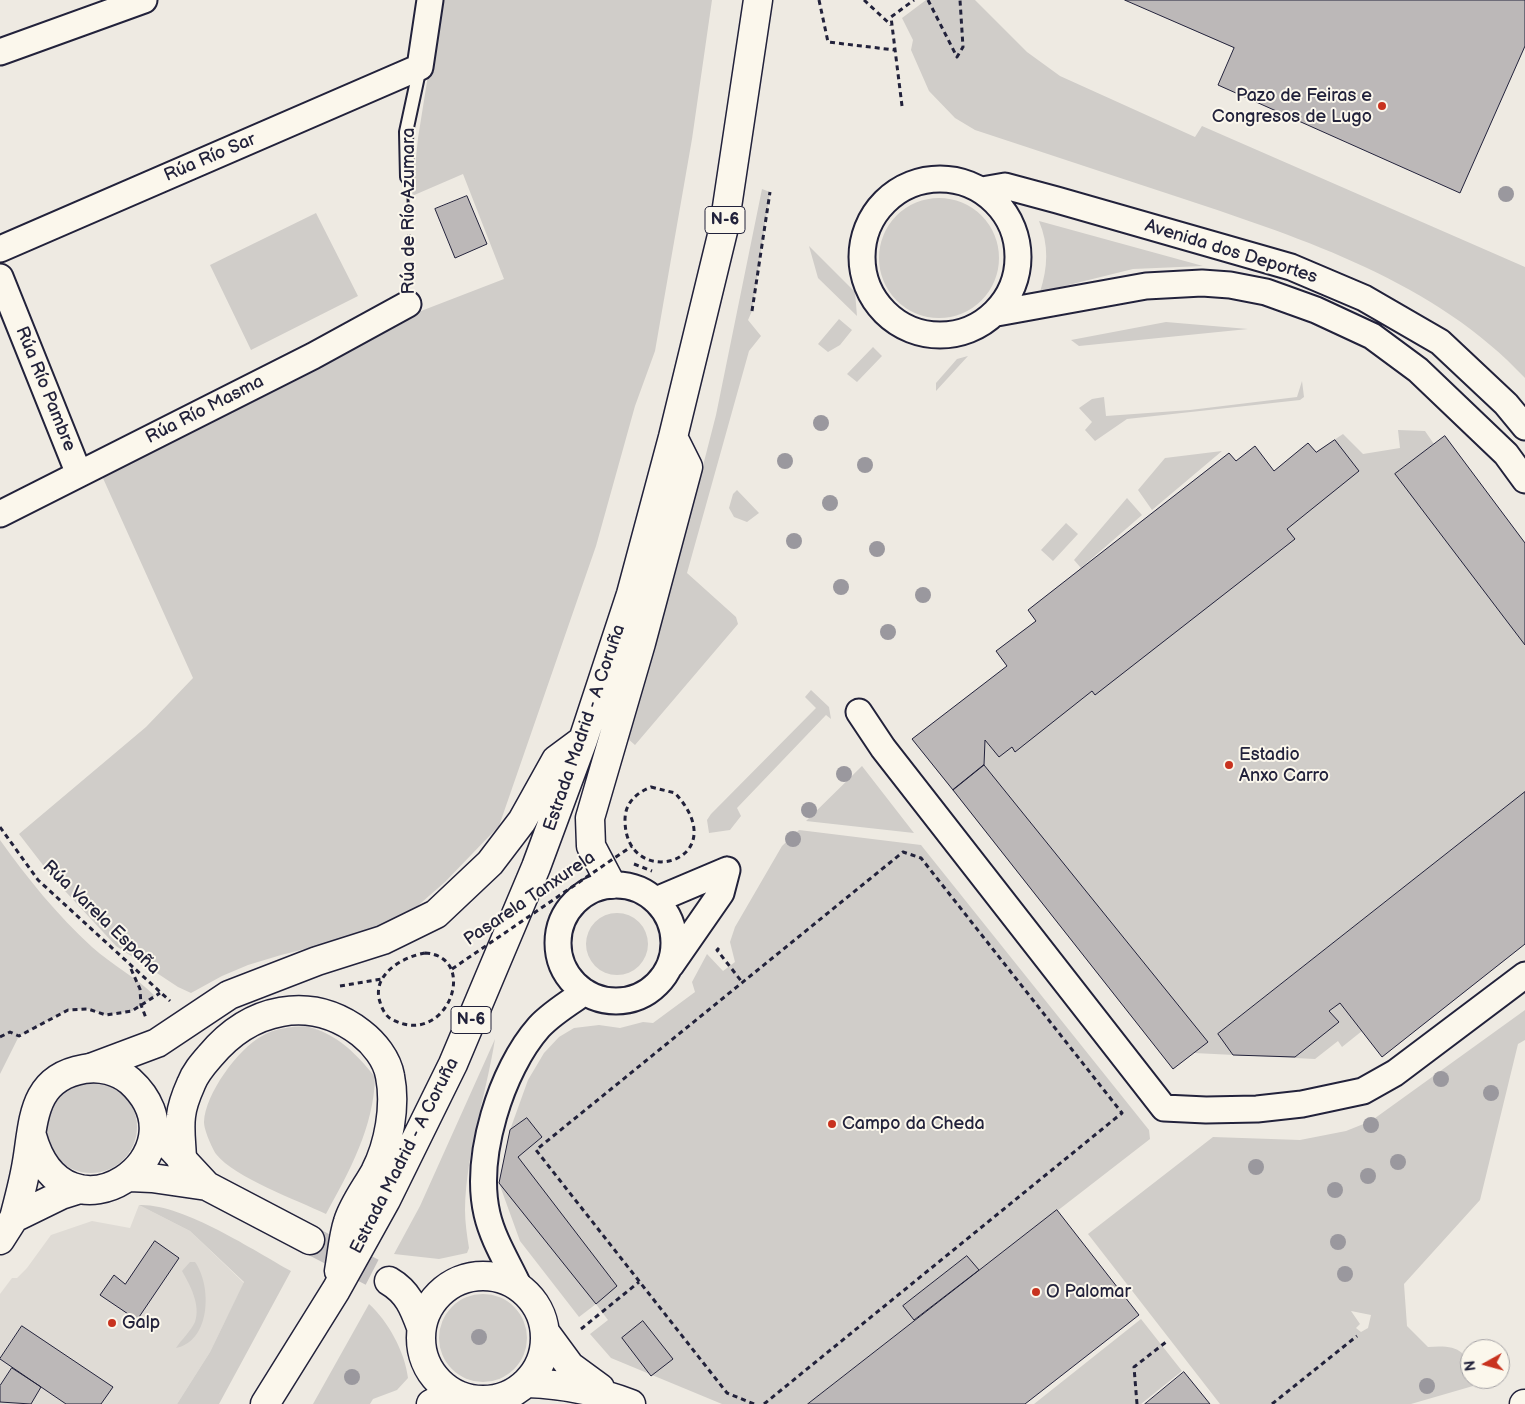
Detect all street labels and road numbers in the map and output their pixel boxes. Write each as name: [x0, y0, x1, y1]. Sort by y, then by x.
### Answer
street label: Rúa de Río Azumara: [398, 128, 420, 294]
street label: Rúa Río Sar: [161, 129, 259, 187]
road number: N-6: [705, 206, 745, 234]
street label: Avenida dos Deportes: [1142, 215, 1320, 289]
street label: Rúa Río Pambre: [10, 323, 80, 455]
street label: Rúa Río Masma: [142, 371, 268, 449]
street label: Estrada Madrid - A Coruña: [539, 622, 631, 834]
street label: Pasarela Tanxurela: [460, 847, 600, 951]
street label: Rúa Varela España: [38, 856, 164, 980]
road number: N-6: [451, 1006, 491, 1034]
street label: Estrada Madrid - A Coruña: [346, 1054, 464, 1258]

